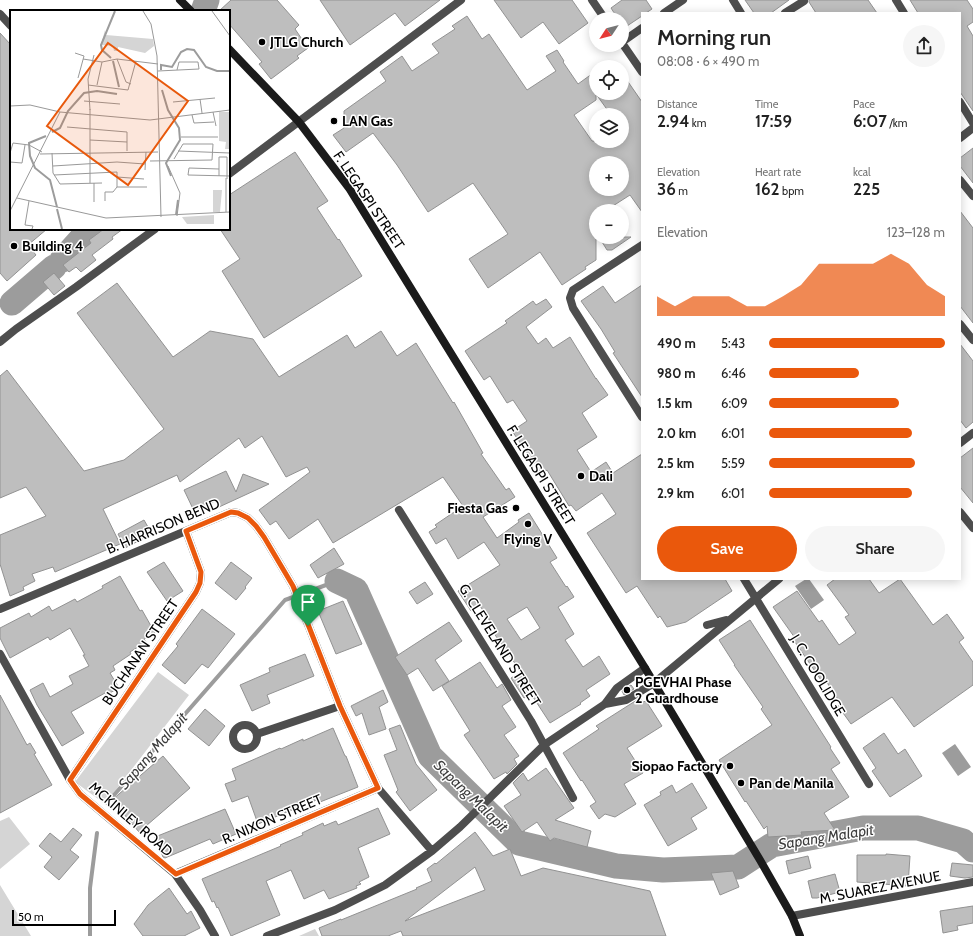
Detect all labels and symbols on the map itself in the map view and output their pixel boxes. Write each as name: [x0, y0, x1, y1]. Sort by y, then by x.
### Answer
inset map: [10, 10, 230, 230]
north arrow: [589, 12, 629, 52]
place label: JTLG Church: [269, 33, 343, 51]
marker: JTLG Church: [257, 37, 267, 47]
place label: LAN Gas: [342, 112, 393, 130]
marker: LAN Gas: [329, 116, 339, 126]
street label: F. LEGASPI STREET: [329, 147, 409, 253]
place label: Building 4: [22, 237, 83, 255]
marker: Building 4: [9, 241, 19, 251]
street label: F. LEGASPI STREET: [503, 421, 579, 529]
place label: Dali: [589, 467, 613, 485]
marker: Dali: [576, 471, 586, 481]
street label: B. HARRISON BEND: [104, 494, 222, 558]
place label: Fiesta Gas: [447, 499, 508, 517]
marker: Fiesta Gas: [511, 503, 521, 513]
marker: Flying V: [523, 519, 533, 529]
place label: Flying V: [504, 530, 552, 548]
street label: G. CLEVELAND STREET: [455, 580, 545, 710]
pin: [291, 585, 325, 626]
street label: BUCHANAN STREET: [98, 595, 182, 709]
street label: J. C. COOLIDGE: [786, 630, 850, 719]
place label: PGEVHAI Phase 2 Guardhouse: [635, 673, 731, 707]
marker: PGEVHAI Phase 2 Guardhouse: [622, 685, 632, 695]
water label: Sapang Malapit: [115, 708, 192, 793]
water label: Sapang Malapit: [430, 756, 512, 836]
place label: Siopao Factory: [631, 757, 722, 775]
marker: Siopao Factory: [725, 761, 735, 771]
place label: Pan de Manila: [749, 774, 834, 792]
street label: MCKINLEY ROAD: [85, 778, 177, 860]
marker: Pan de Manila: [736, 778, 746, 788]
street label: R. NIXON STREET: [219, 790, 325, 848]
water label: Sapang Malapit: [777, 821, 875, 853]
street label: M. SUAREZ AVENUE: [818, 866, 942, 908]
scale bar: [12, 908, 116, 927]

